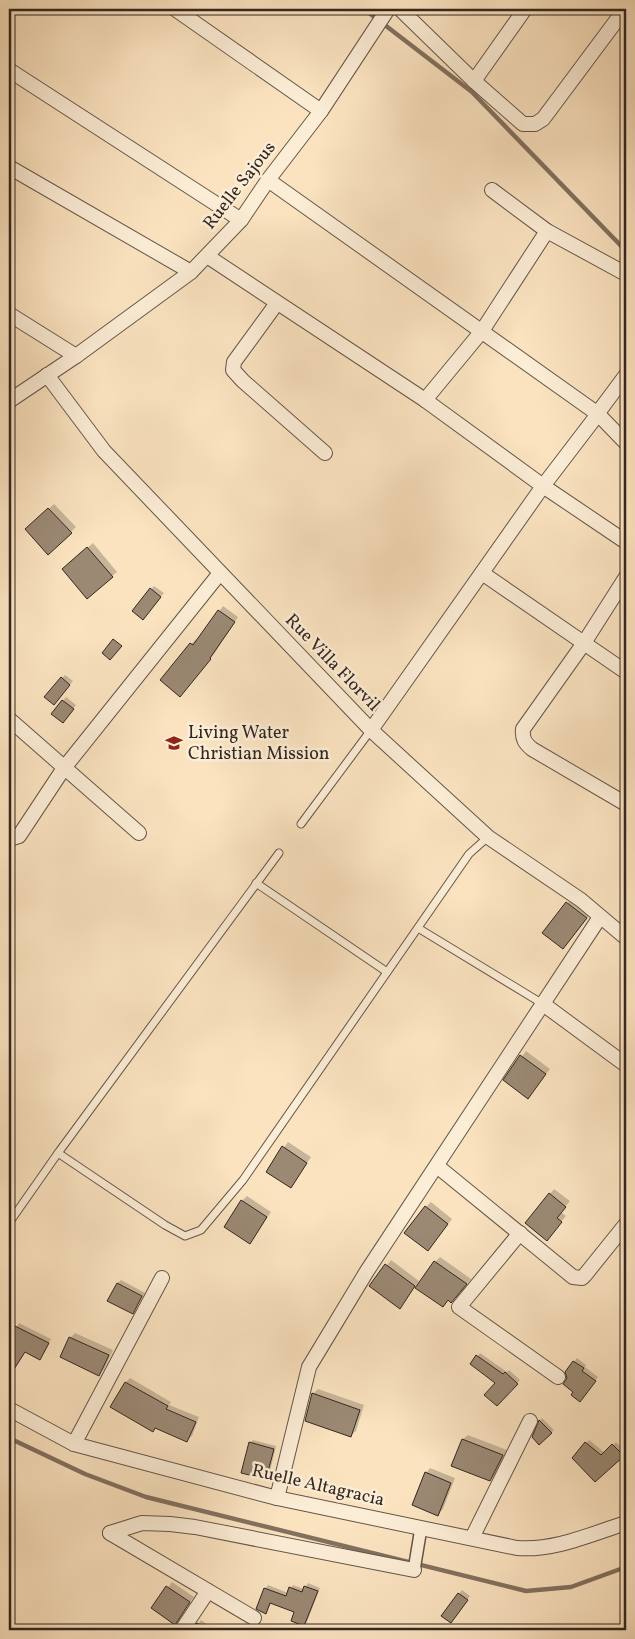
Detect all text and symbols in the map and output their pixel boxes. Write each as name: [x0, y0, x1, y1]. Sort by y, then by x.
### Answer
street label: Ruelle Sajous: [198, 137, 282, 235]
street label: Rue Villa Florvil: [279, 609, 385, 717]
place label: Living Water Christian Mission: [188, 721, 330, 767]
school or university icon: Living Water Christian Mission: [164, 733, 184, 753]
street label: Ruelle Altagracia: [249, 1459, 387, 1513]

